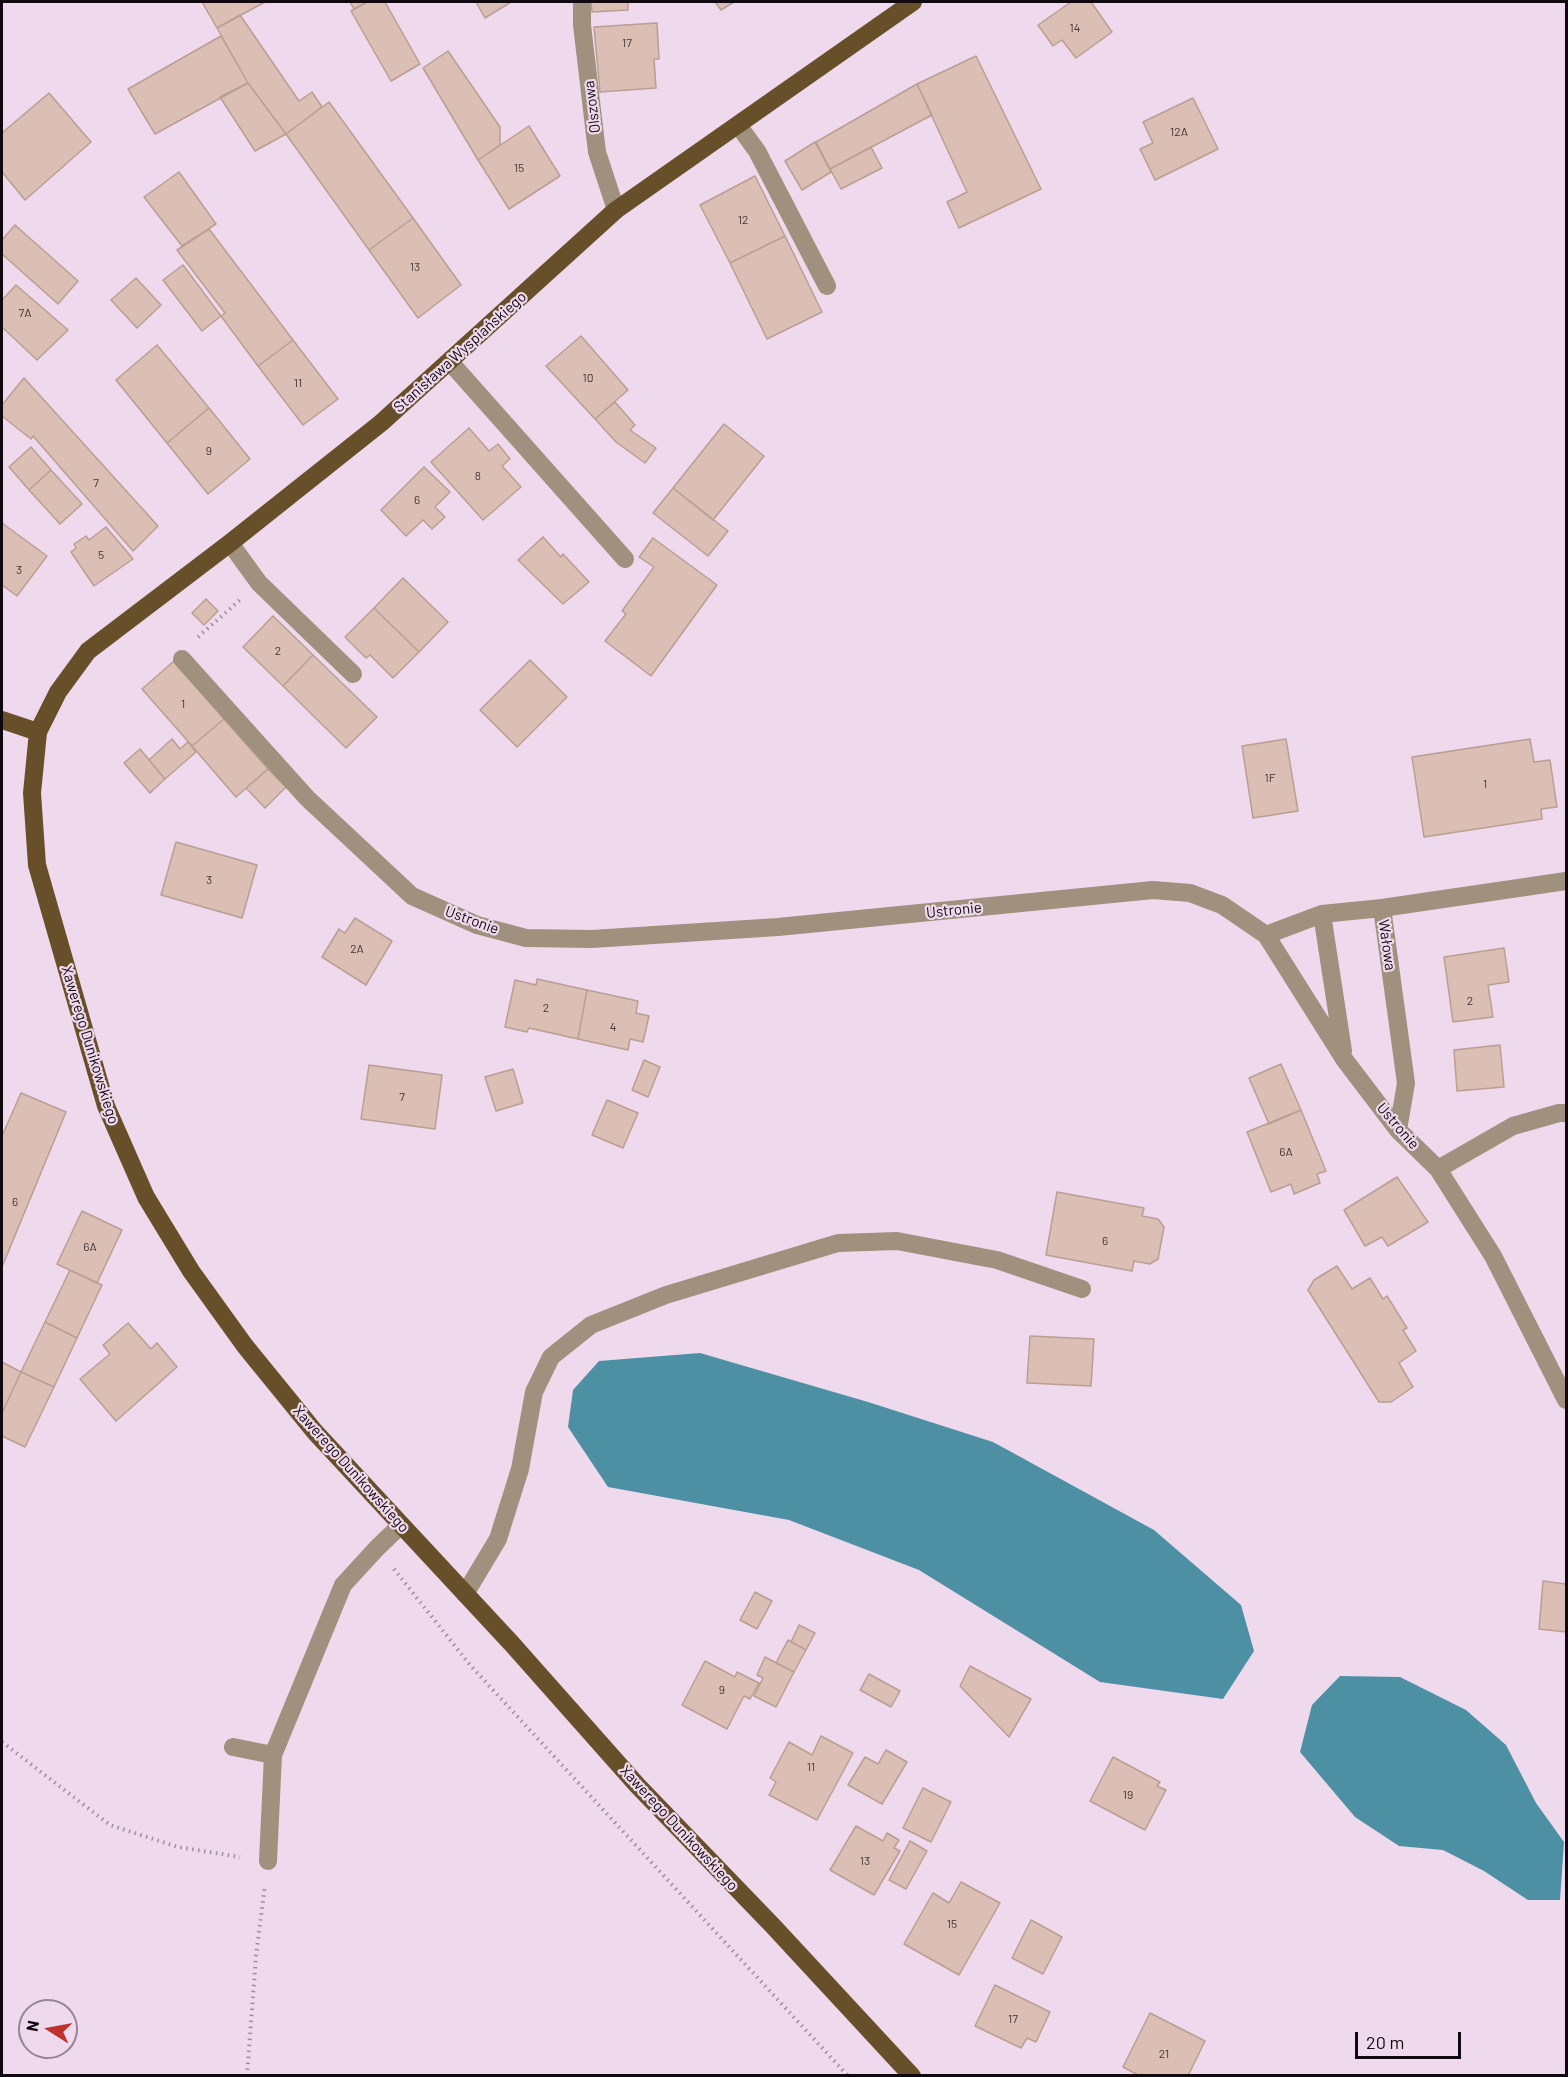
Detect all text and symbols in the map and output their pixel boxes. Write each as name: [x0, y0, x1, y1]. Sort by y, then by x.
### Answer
house number: 14: [1070, 21, 1080, 35]
house number: 17: [622, 36, 632, 50]
street label: Olszowa: [580, 80, 604, 134]
house number: 12A: [1170, 125, 1188, 139]
house number: 15: [514, 161, 524, 175]
house number: 12: [738, 213, 748, 227]
house number: 13: [410, 260, 420, 274]
street label: Stanisława Wyspiańskiego: [390, 288, 530, 416]
house number: 7A: [19, 306, 31, 320]
house number: 10: [583, 371, 593, 385]
house number: 11: [294, 376, 302, 390]
house number: 9: [206, 444, 212, 458]
house number: 8: [475, 469, 481, 483]
house number: 7: [93, 476, 99, 490]
house number: 6: [414, 493, 420, 507]
house number: 5: [98, 548, 104, 562]
house number: 3: [16, 563, 22, 577]
house number: 2: [275, 644, 281, 658]
house number: 1: [181, 697, 185, 711]
house number: 1F: [1264, 771, 1276, 785]
house number: 1: [1483, 777, 1487, 791]
house number: 3: [206, 873, 212, 887]
street label: Ustronie: [925, 898, 983, 922]
street label: Ustronie: [443, 902, 501, 938]
street label: Wałowa: [1375, 918, 1399, 972]
house number: 2A: [350, 942, 364, 956]
street label: Xawerego Dunikowskiego: [57, 964, 123, 1126]
house number: 2: [1467, 994, 1473, 1008]
house number: 2: [543, 1001, 549, 1015]
house number: 4: [610, 1020, 616, 1034]
house number: 7: [399, 1090, 405, 1104]
street label: Ustronie: [1373, 1099, 1423, 1153]
house number: 6A: [1279, 1145, 1293, 1159]
house number: 6: [12, 1195, 18, 1209]
house number: 6: [1102, 1234, 1108, 1248]
house number: 6A: [83, 1240, 97, 1254]
street label: Xawerego Dunikowskiego: [289, 1402, 413, 1536]
house number: 9: [719, 1683, 725, 1697]
house number: 11: [807, 1760, 815, 1774]
street label: Xawerego Dunikowskiego: [616, 1762, 742, 1894]
house number: 19: [1123, 1788, 1133, 1802]
house number: 13: [860, 1854, 870, 1868]
house number: 15: [947, 1917, 957, 1931]
north arrow: [18, 1999, 78, 2059]
house number: 17: [1008, 2012, 1018, 2026]
text: N: [21, 2019, 42, 2033]
scale bar: [1358, 2020, 1464, 2058]
text: 20 m: [1366, 2031, 1404, 2053]
house number: 21: [1159, 2047, 1169, 2061]

